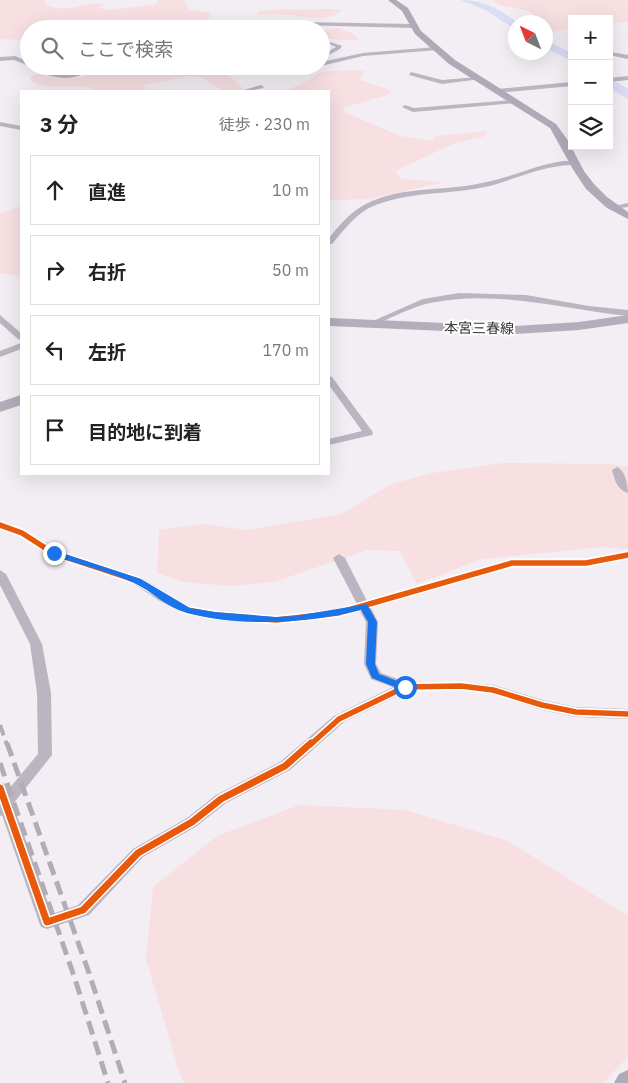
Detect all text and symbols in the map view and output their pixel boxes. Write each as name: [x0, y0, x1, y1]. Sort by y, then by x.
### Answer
north arrow: [508, 15, 553, 60]
map controls: [568, 15, 613, 150]
button: +: [568, 15, 613, 60]
search box: [20, 20, 330, 75]
icon: search: [38, 34, 66, 62]
text: ここで検索: [78, 37, 173, 61]
button: −: [568, 60, 613, 105]
button: layers: [568, 105, 613, 150]
text: 3 分: [40, 110, 79, 138]
text: 徒歩 · 230 m: [219, 114, 310, 134]
icon: ahead: [41, 176, 69, 204]
text: 直進: [88, 180, 126, 204]
text: 10 m: [272, 180, 309, 200]
icon: right: [41, 256, 69, 284]
text: 右折: [88, 260, 126, 284]
text: 50 m: [272, 260, 309, 280]
street label: 本宮三春線: [444, 318, 514, 338]
icon: left: [41, 336, 69, 364]
text: 左折: [88, 340, 126, 364]
text: 170 m: [262, 340, 309, 360]
icon: arrive: [41, 416, 69, 444]
text: 目的地に到着: [88, 420, 202, 444]
route end: [43, 542, 66, 565]
route start: [394, 676, 417, 699]

